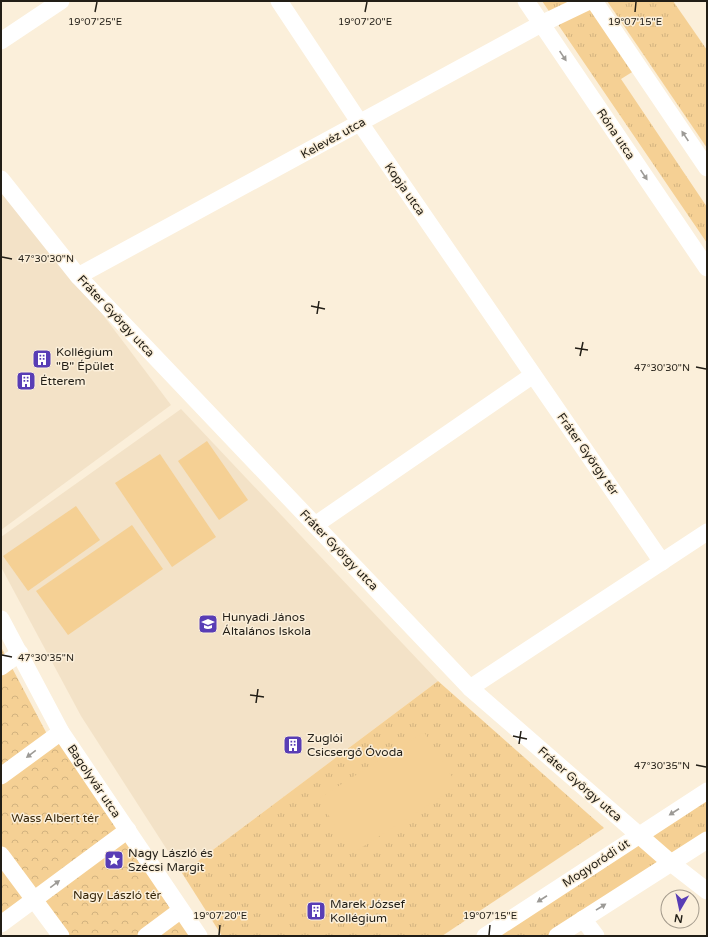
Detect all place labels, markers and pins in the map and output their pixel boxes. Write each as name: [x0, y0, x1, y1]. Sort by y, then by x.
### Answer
place label: Kollégium "B" Épület: [56, 345, 115, 373]
building icon: Kollégium "B" Épület: [31, 348, 53, 370]
building icon: Étterem: [15, 370, 37, 392]
place label: Étterem: [40, 374, 86, 388]
place label: Hunyadi János Általános Iskola: [222, 610, 311, 638]
school or university icon: Hunyadi János Általános Iskola: [197, 613, 219, 635]
place label: Zuglói Csicsergő Óvoda: [307, 731, 403, 759]
building icon: Zuglói Csicsergő Óvoda: [282, 734, 304, 756]
place label: Nagy László és Szécsi Margit: [128, 846, 213, 874]
place icon: Nagy László és Szécsi Margit: [103, 849, 125, 871]
place label: Marek József Kollégium: [330, 897, 406, 925]
building icon: Marek József Kollégium: [305, 900, 327, 922]

